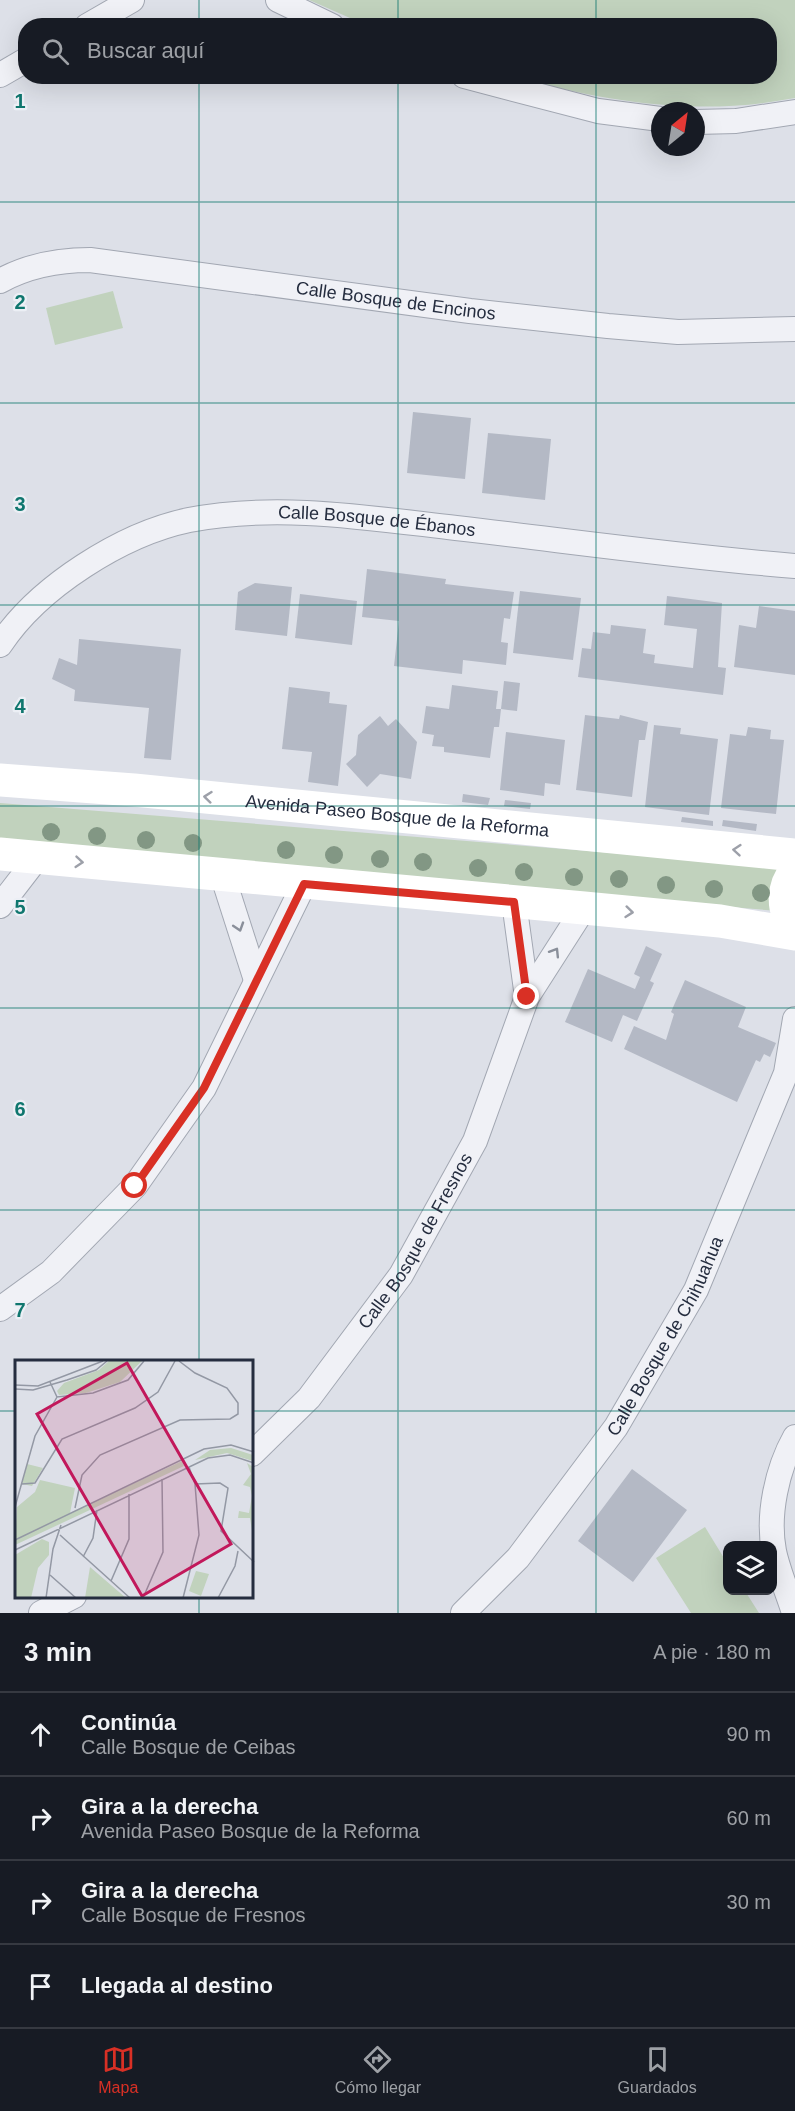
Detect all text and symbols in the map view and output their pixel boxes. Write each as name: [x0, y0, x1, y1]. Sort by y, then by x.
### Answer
search box: [18, 18, 777, 84]
icon: search: [39, 35, 72, 68]
text: Buscar aquí: [87, 38, 204, 63]
text: 1: [14, 90, 26, 112]
north arrow: [651, 102, 705, 156]
street label: Calle Bosque de Encinos: [295, 278, 497, 324]
text: 2: [14, 291, 26, 313]
text: 3: [14, 493, 26, 515]
street label: Calle Bosque de Ébanos: [278, 502, 477, 540]
text: 4: [14, 695, 26, 717]
one-way arrow: [204, 791, 213, 804]
street label: Avenida Paseo Bosque de la Reforma: [245, 791, 551, 841]
one-way arrow: [732, 844, 741, 857]
one-way arrow: [75, 855, 84, 868]
text: 5: [14, 896, 26, 918]
one-way arrow: [624, 905, 633, 918]
one-way arrow: [232, 921, 244, 932]
one-way arrow: [548, 948, 560, 958]
route end: [513, 983, 539, 1009]
text: 6: [14, 1098, 26, 1120]
street label: Calle Bosque de Fresnos: [354, 1150, 476, 1333]
route start: [121, 1172, 147, 1198]
street label: Calle Bosque de Chihuahua: [603, 1232, 727, 1440]
text: 7: [14, 1299, 26, 1321]
inset map: [15, 1360, 254, 1598]
map controls: [723, 1541, 777, 1595]
button: layers: [723, 1541, 777, 1595]
text: 3 min: [24, 1637, 92, 1667]
text: A pie · 180 m: [653, 1641, 771, 1663]
text: Continúa: [81, 1710, 176, 1735]
icon: ahead: [24, 1718, 57, 1751]
text: 90 m: [727, 1723, 771, 1745]
text: Calle Bosque de Ceibas: [81, 1736, 296, 1758]
text: Gira a la derecha: [81, 1794, 258, 1819]
icon: right: [24, 1802, 57, 1835]
text: 60 m: [727, 1807, 771, 1829]
text: Avenida Paseo Bosque de la Reforma: [81, 1820, 420, 1842]
text: Gira a la derecha: [81, 1878, 258, 1903]
icon: right: [24, 1886, 57, 1919]
text: 30 m: [727, 1891, 771, 1913]
text: Calle Bosque de Fresnos: [81, 1904, 306, 1926]
icon: arrive: [24, 1970, 57, 2003]
text: Llegada al destino: [81, 1973, 273, 1998]
tab: Mapa: [98, 2043, 138, 2097]
tab: Cómo llegar: [335, 2043, 421, 2097]
tab: Guardados: [618, 2043, 697, 2097]

